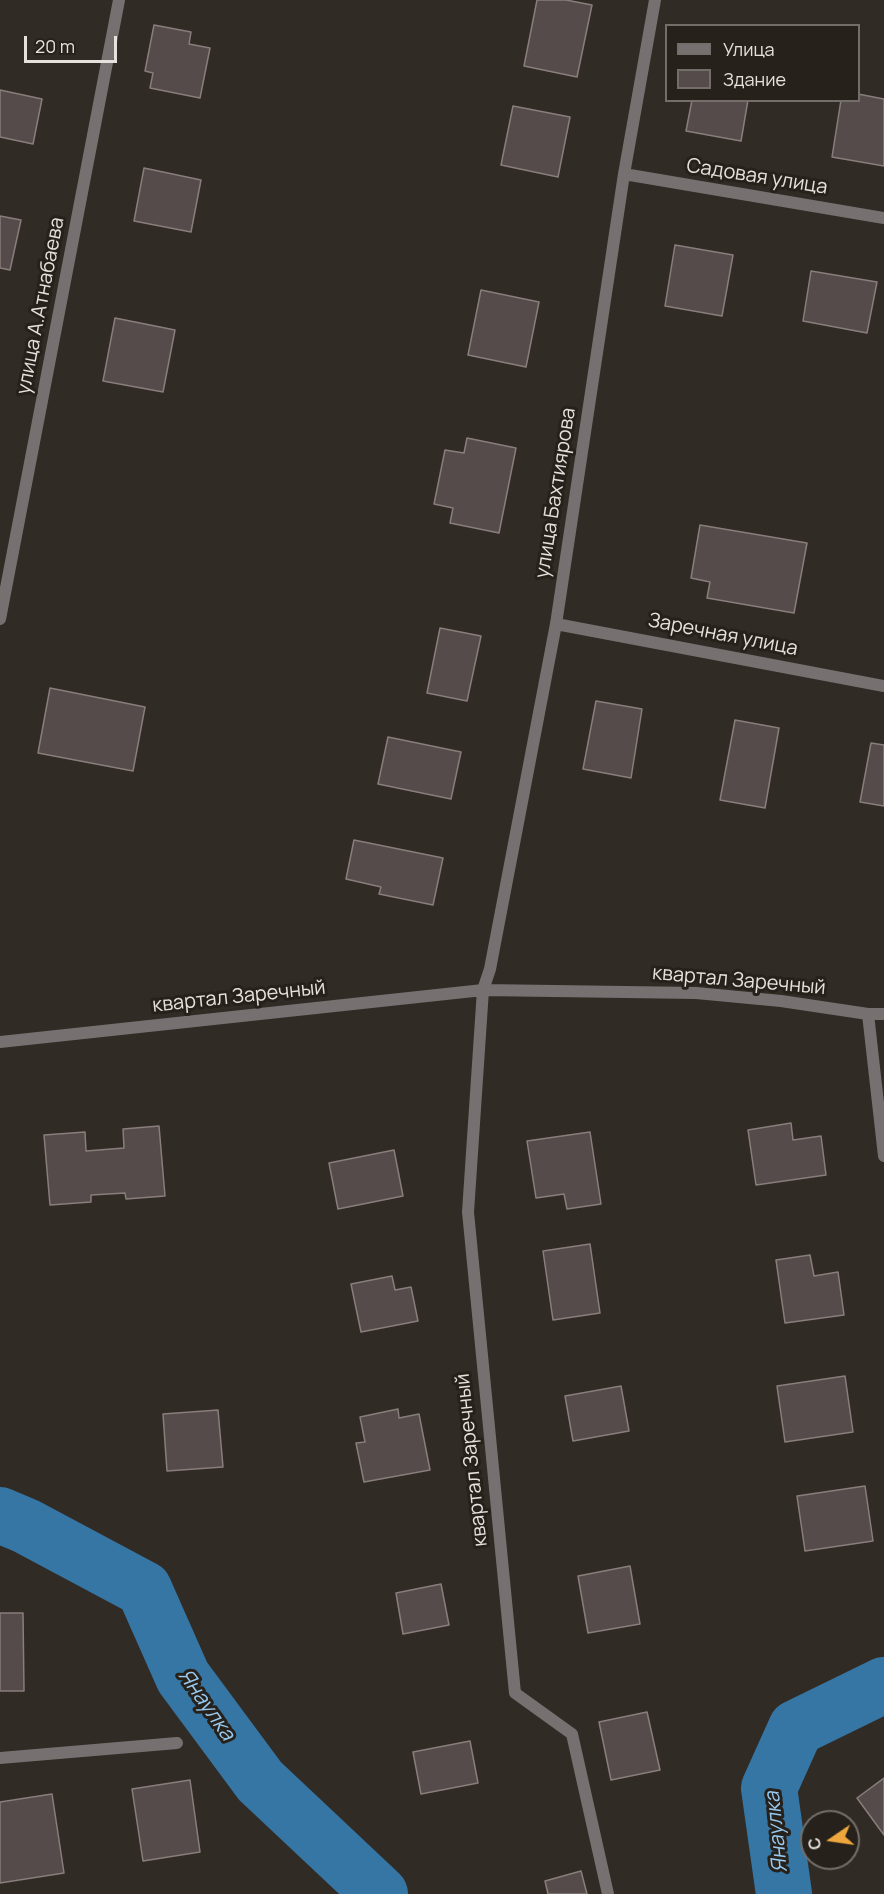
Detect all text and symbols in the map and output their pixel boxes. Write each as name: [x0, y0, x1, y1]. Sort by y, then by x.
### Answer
scale bar: [27, 24, 120, 62]
legend: [665, 24, 860, 102]
text: 20 m: [35, 34, 75, 58]
text: Улица: [723, 37, 775, 61]
text: Здание: [723, 67, 786, 91]
street label: Садовая улица: [685, 154, 829, 200]
street label: улица А.Атнабаева: [12, 215, 70, 397]
street label: улица Бахтиярова: [531, 406, 581, 580]
street label: Заречная улица: [646, 609, 800, 661]
street label: квартал Заречный: [651, 961, 827, 1001]
street label: квартал Заречный: [151, 976, 327, 1018]
street label: квартал Заречный: [451, 1372, 493, 1548]
water label: Янаулка: [172, 1664, 240, 1746]
water label: Янаулка: [760, 1790, 794, 1874]
north arrow: [800, 1810, 860, 1870]
text: С: [802, 1835, 826, 1852]

